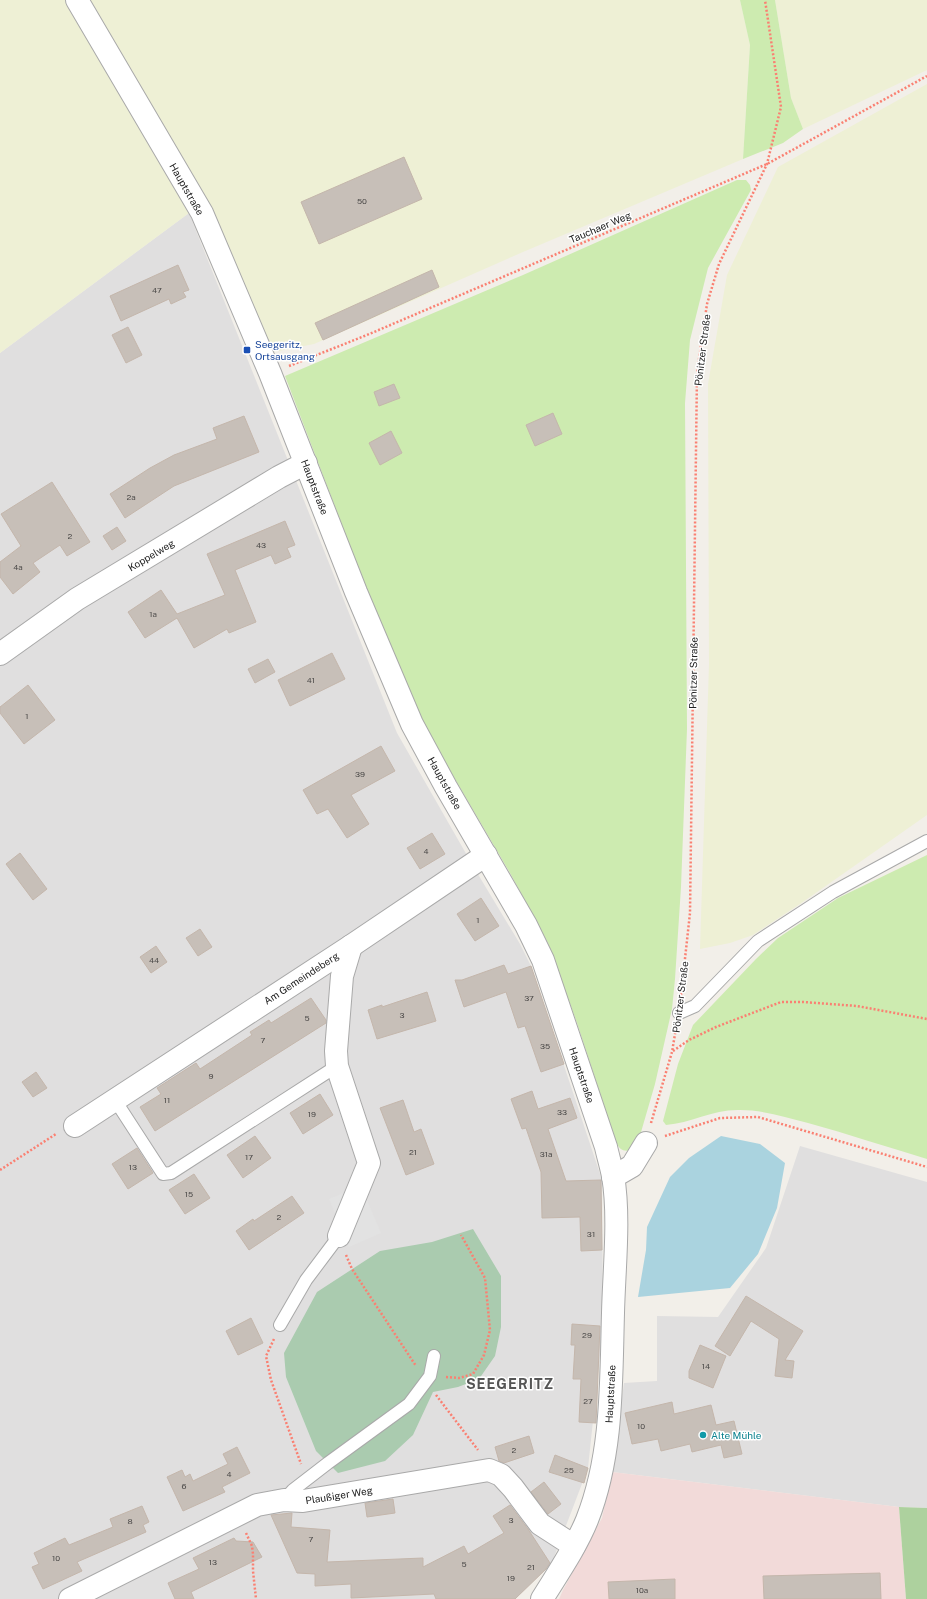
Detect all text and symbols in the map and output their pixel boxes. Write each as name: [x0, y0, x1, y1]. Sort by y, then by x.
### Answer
street label: Hauptstraße: [167, 161, 207, 218]
house number: 50: [357, 196, 367, 206]
street label: Tauchaer Weg: [567, 209, 633, 245]
house number: 47: [152, 285, 162, 295]
street label: Pönitzer Straße: [692, 313, 712, 386]
place label: Seegeritz, Ortsausgang: [255, 338, 315, 362]
marker: Seegeritz, Ortsausgang: [242, 345, 252, 355]
street label: Hauptstraße: [299, 458, 331, 517]
house number: 2a: [126, 492, 136, 502]
house number: 2: [68, 531, 73, 541]
street label: Koppelweg: [126, 536, 176, 574]
house number: 43: [256, 540, 266, 550]
house number: 4a: [13, 562, 23, 572]
house number: 1a: [149, 609, 157, 619]
street label: Pönitzer Straße: [686, 637, 700, 709]
house number: 41: [307, 675, 315, 685]
house number: 1: [25, 711, 29, 721]
street label: Hauptstraße: [426, 755, 465, 812]
house number: 39: [355, 769, 365, 779]
house number: 4: [423, 846, 429, 856]
house number: 1: [476, 915, 480, 925]
street label: Am Gemeindeberg: [261, 949, 341, 1007]
house number: 44: [149, 955, 159, 965]
street label: Pönitzer Straße: [670, 960, 690, 1033]
house number: 37: [524, 993, 534, 1003]
house number: 3: [399, 1010, 405, 1020]
house number: 5: [304, 1013, 310, 1023]
house number: 7: [261, 1035, 266, 1045]
house number: 35: [540, 1041, 550, 1051]
street label: Hauptstraße: [567, 1045, 597, 1105]
house number: 9: [209, 1071, 214, 1081]
house number: 11: [164, 1095, 170, 1105]
house number: 33: [557, 1107, 567, 1117]
house number: 19: [308, 1109, 316, 1119]
house number: 21: [409, 1147, 417, 1157]
house number: 31a: [540, 1149, 552, 1159]
house number: 17: [245, 1152, 253, 1162]
house number: 13: [129, 1162, 137, 1172]
house number: 15: [185, 1189, 193, 1199]
house number: 2: [277, 1212, 282, 1222]
house number: 31: [587, 1229, 595, 1239]
house number: 29: [582, 1330, 592, 1340]
house number: 14: [702, 1361, 710, 1371]
street label: Hauptstraße: [602, 1364, 618, 1423]
district label: SEEGERITZ: [466, 1376, 554, 1392]
house number: 27: [583, 1396, 593, 1406]
house number: 10: [637, 1421, 645, 1431]
place label: Alte Mühle: [711, 1429, 762, 1441]
marker: Alte Mühle: [698, 1430, 708, 1440]
house number: 2: [512, 1445, 517, 1455]
house number: 25: [564, 1465, 574, 1475]
house number: 4: [226, 1469, 232, 1479]
house number: 6: [182, 1481, 187, 1491]
street label: Plaußiger Weg: [305, 1484, 373, 1506]
house number: 3: [508, 1515, 514, 1525]
house number: 8: [127, 1516, 133, 1526]
house number: 7: [309, 1534, 314, 1544]
house number: 10: [52, 1553, 60, 1563]
house number: 13: [209, 1557, 217, 1567]
house number: 5: [461, 1559, 467, 1569]
house number: 21: [527, 1562, 535, 1572]
house number: 19: [507, 1573, 515, 1583]
house number: 10a: [636, 1585, 648, 1595]

